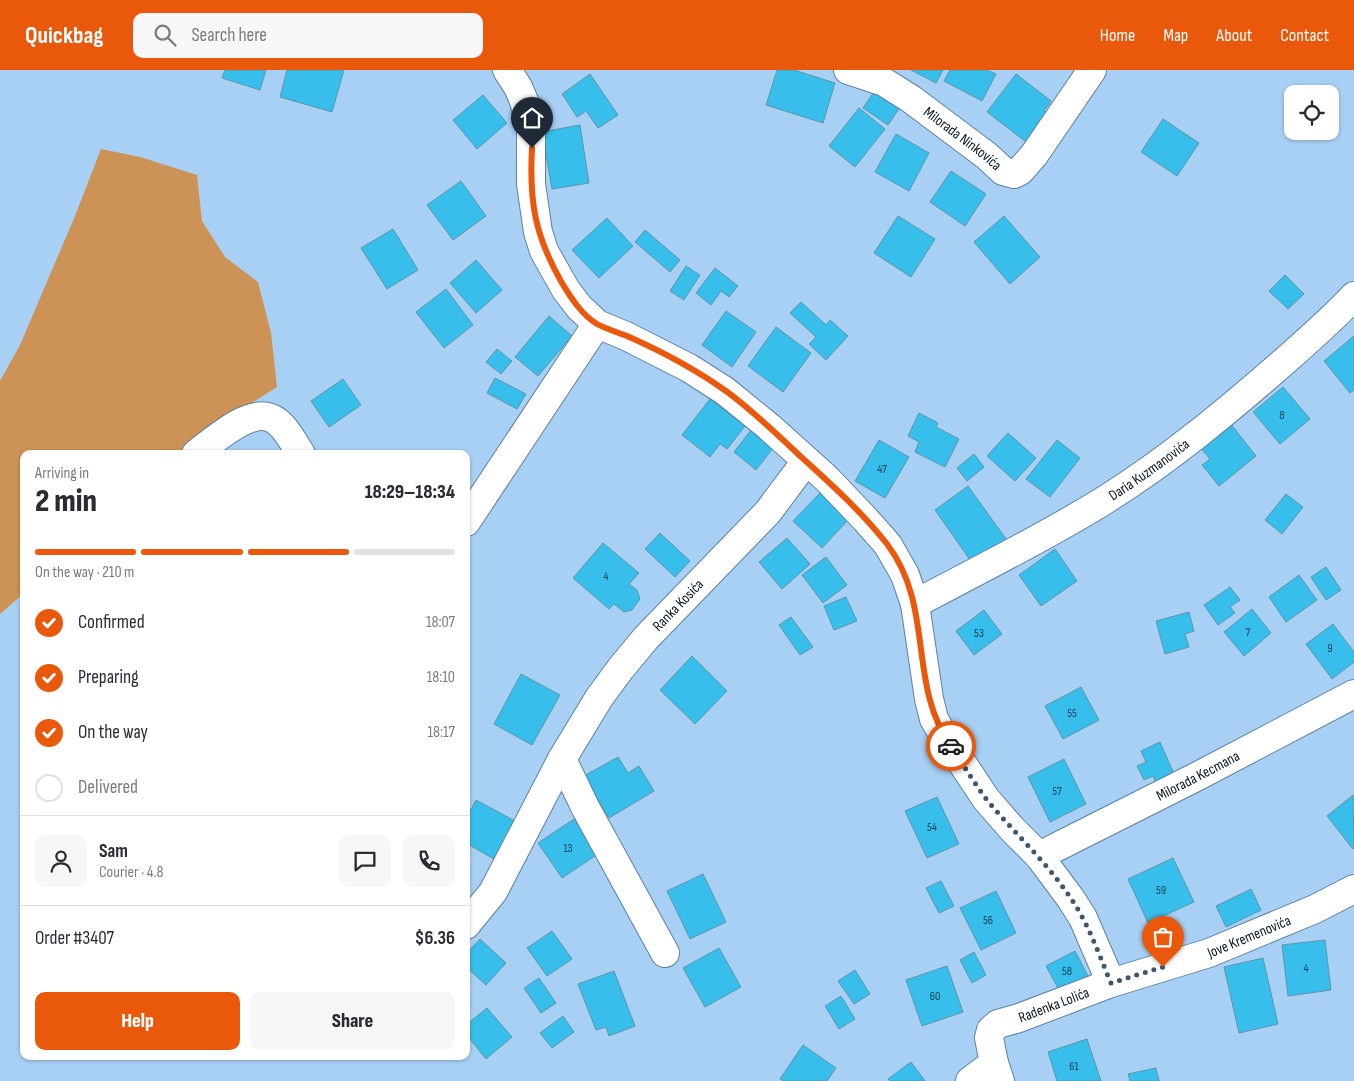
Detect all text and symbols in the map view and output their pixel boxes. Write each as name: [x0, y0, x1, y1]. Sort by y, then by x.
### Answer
search box: [133, 13, 483, 58]
text: Quickbag: [25, 21, 103, 50]
icon: search: [151, 21, 179, 49]
text: Search here: [191, 24, 267, 47]
text: Home: [1100, 25, 1135, 46]
text: Map: [1163, 25, 1188, 46]
text: About: [1216, 25, 1252, 46]
text: Contact: [1280, 25, 1329, 46]
map controls: [1284, 85, 1339, 140]
button: locate: [1284, 85, 1339, 140]
pin: [511, 97, 553, 148]
street label: Milorada Ninkovića: [920, 103, 1006, 175]
icon: home: [518, 104, 546, 132]
house number: 8: [1279, 408, 1285, 423]
street label: Daria Kuzmanovića: [1105, 435, 1194, 505]
house number: 47: [877, 462, 887, 477]
text: Arriving in: [35, 464, 89, 483]
text: 18:29–18:34: [365, 481, 455, 504]
text: 2 min: [35, 482, 97, 521]
text: On the way · 210 m: [35, 563, 134, 582]
house number: 4: [603, 569, 609, 584]
street label: Ranka Kosića: [649, 575, 708, 635]
icon: check: [35, 609, 63, 637]
text: Confirmed: [78, 611, 145, 634]
text: 18:07: [426, 613, 455, 632]
house number: 7: [1246, 625, 1251, 640]
house number: 53: [974, 626, 984, 641]
house number: 9: [1327, 641, 1333, 656]
icon: check: [35, 664, 63, 692]
text: Preparing: [78, 666, 139, 689]
text: 18:10: [427, 668, 455, 687]
house number: 55: [1067, 706, 1077, 721]
icon: check: [35, 719, 63, 747]
text: On the way: [78, 721, 148, 744]
courier: [926, 721, 976, 771]
text: 18:17: [427, 723, 455, 742]
icon: car: [937, 732, 965, 760]
street label: Milorada Kecmana: [1153, 747, 1243, 805]
text: Delivered: [78, 776, 138, 799]
house number: 57: [1052, 784, 1062, 799]
house number: 54: [927, 820, 937, 835]
button: person: [35, 835, 87, 887]
button: chat: [339, 835, 391, 887]
button: phone: [403, 835, 455, 887]
text: Sam: [99, 840, 128, 863]
house number: 13: [563, 841, 573, 856]
text: Courier · 4.8: [99, 863, 163, 882]
house number: 59: [1156, 883, 1166, 898]
street label: Jove Kremenovića: [1204, 911, 1294, 963]
house number: 56: [983, 913, 993, 928]
pin: [1142, 916, 1184, 967]
icon: bag: [1149, 923, 1177, 951]
text: Order #3407: [35, 927, 114, 950]
text: $6.36: [415, 927, 455, 950]
house number: 4: [1303, 961, 1309, 976]
house number: 58: [1062, 964, 1072, 979]
street label: Radenka Lolića: [1016, 983, 1092, 1027]
house number: 60: [930, 989, 940, 1004]
button: Help: [35, 992, 240, 1050]
button: Share: [250, 992, 455, 1050]
house number: 61: [1069, 1059, 1080, 1074]

